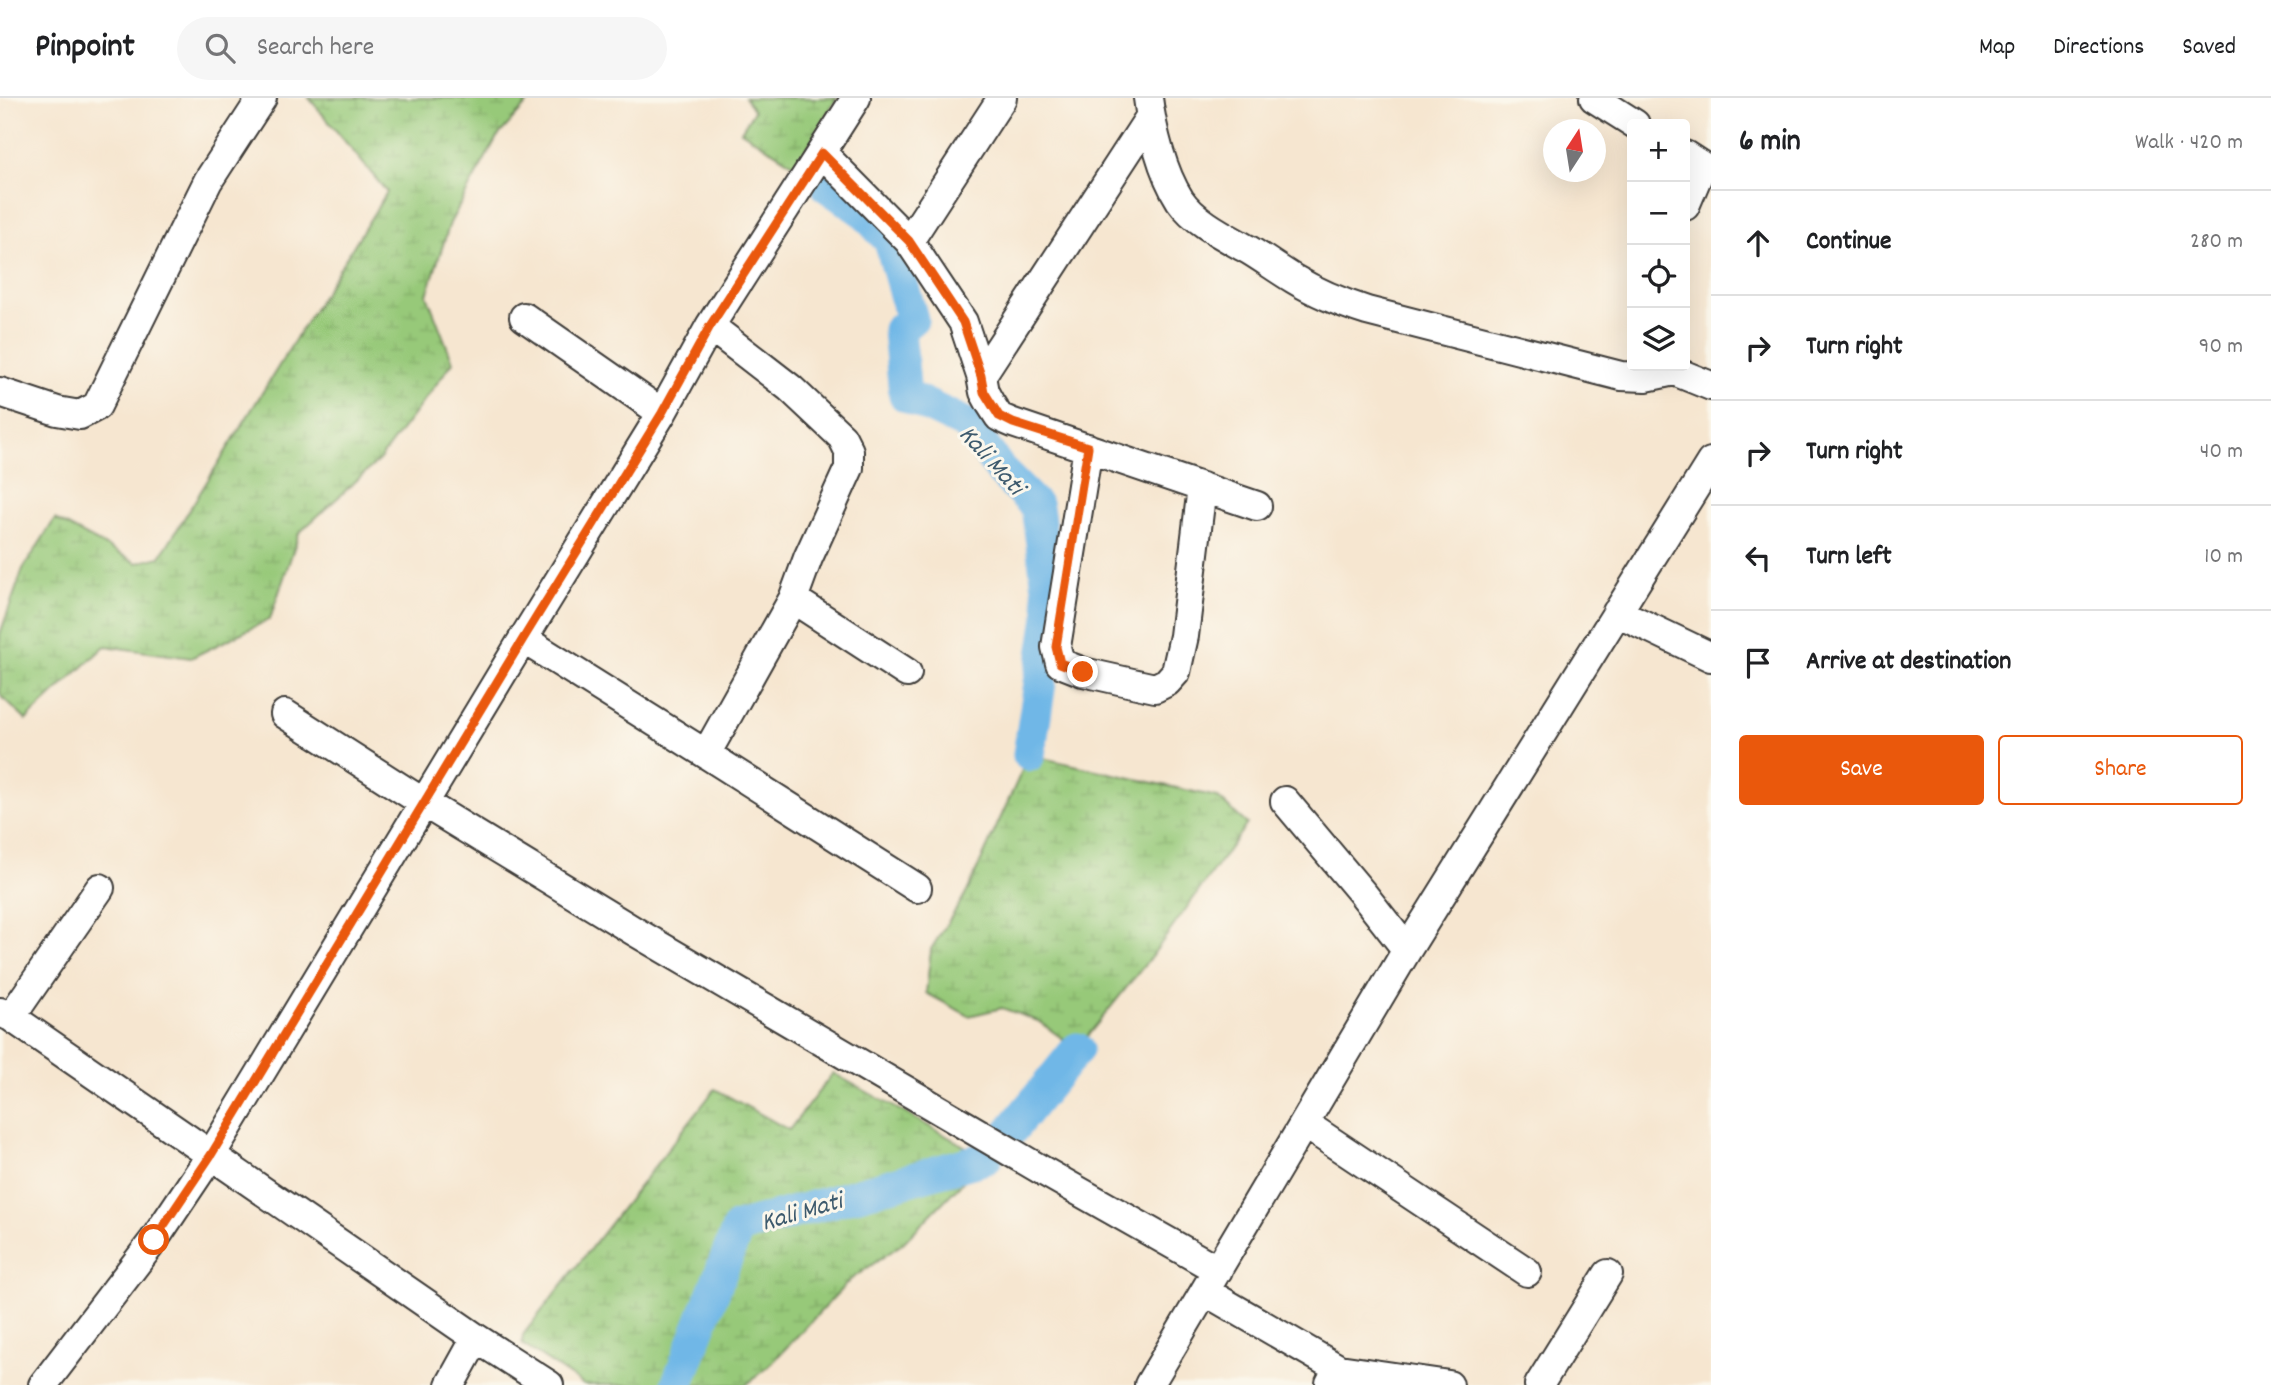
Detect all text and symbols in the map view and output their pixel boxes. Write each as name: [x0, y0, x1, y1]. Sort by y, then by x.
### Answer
search box: [177, 17, 667, 80]
text: Pinpoint: [35, 25, 135, 72]
icon: search: [201, 29, 239, 67]
text: Search here: [257, 30, 374, 67]
text: Map: [1979, 31, 2015, 65]
text: Directions: [2053, 31, 2144, 65]
text: Saved: [2182, 31, 2236, 65]
north arrow: [1543, 119, 1606, 182]
map controls: [1627, 119, 1690, 371]
button: +: [1627, 119, 1690, 182]
text: 6 min: [1739, 122, 1801, 165]
text: Walk · 420 m: [2135, 127, 2243, 160]
button: −: [1627, 182, 1690, 245]
icon: ahead: [1739, 224, 1777, 262]
text: Continue: [1806, 224, 1891, 261]
text: 280 m: [2190, 226, 2243, 259]
button: locate: [1627, 245, 1690, 308]
button: layers: [1627, 308, 1690, 371]
icon: right: [1739, 329, 1777, 367]
text: Turn right: [1806, 329, 1903, 366]
text: 90 m: [2199, 331, 2243, 364]
water label: Kali Mati: [949, 418, 1035, 508]
icon: right: [1739, 434, 1777, 472]
text: Turn right: [1806, 434, 1903, 471]
text: 40 m: [2200, 436, 2243, 469]
icon: left: [1739, 539, 1777, 577]
text: Turn left: [1806, 539, 1892, 576]
text: 10 m: [2204, 541, 2243, 574]
icon: arrive: [1739, 644, 1777, 682]
text: Arrive at destination: [1806, 644, 2011, 681]
route end: [1067, 656, 1098, 687]
button: Save: [1739, 735, 1984, 805]
button: Share: [1998, 735, 2243, 805]
water label: Kali Mati: [757, 1183, 851, 1243]
route start: [138, 1224, 169, 1255]

